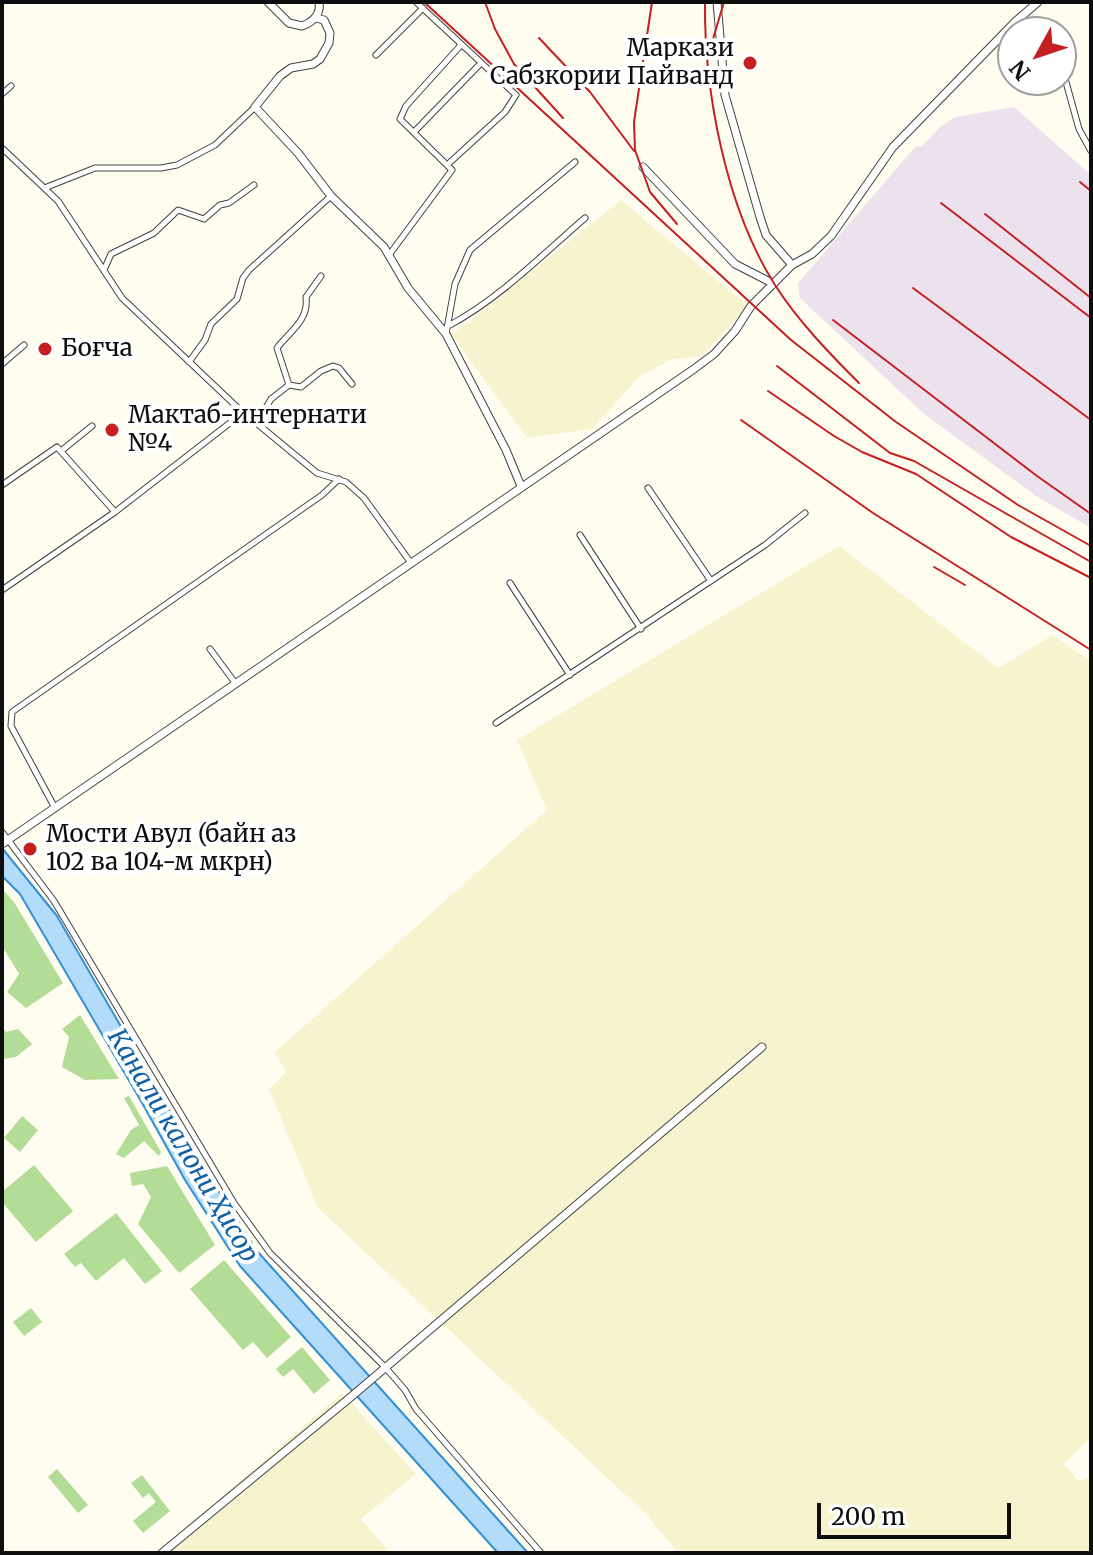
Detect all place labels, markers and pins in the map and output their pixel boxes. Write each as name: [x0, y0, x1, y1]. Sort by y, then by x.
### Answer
place label: Маркази Сабзкории Пайванд: [490, 35, 734, 91]
marker: Маркази Сабзкории Пайванд: [741, 54, 759, 72]
place label: Боғча: [61, 335, 133, 363]
marker: Боғча: [36, 340, 54, 358]
place label: Мактаб-интернати №4: [128, 402, 367, 458]
marker: Мактаб-интернати №4: [103, 421, 121, 439]
place label: Мости Авул (байн аз 102 ва 104-м мкрн): [46, 821, 296, 877]
marker: Мости Авул (байн аз 102 ва 104-м мкрн): [21, 840, 39, 858]

